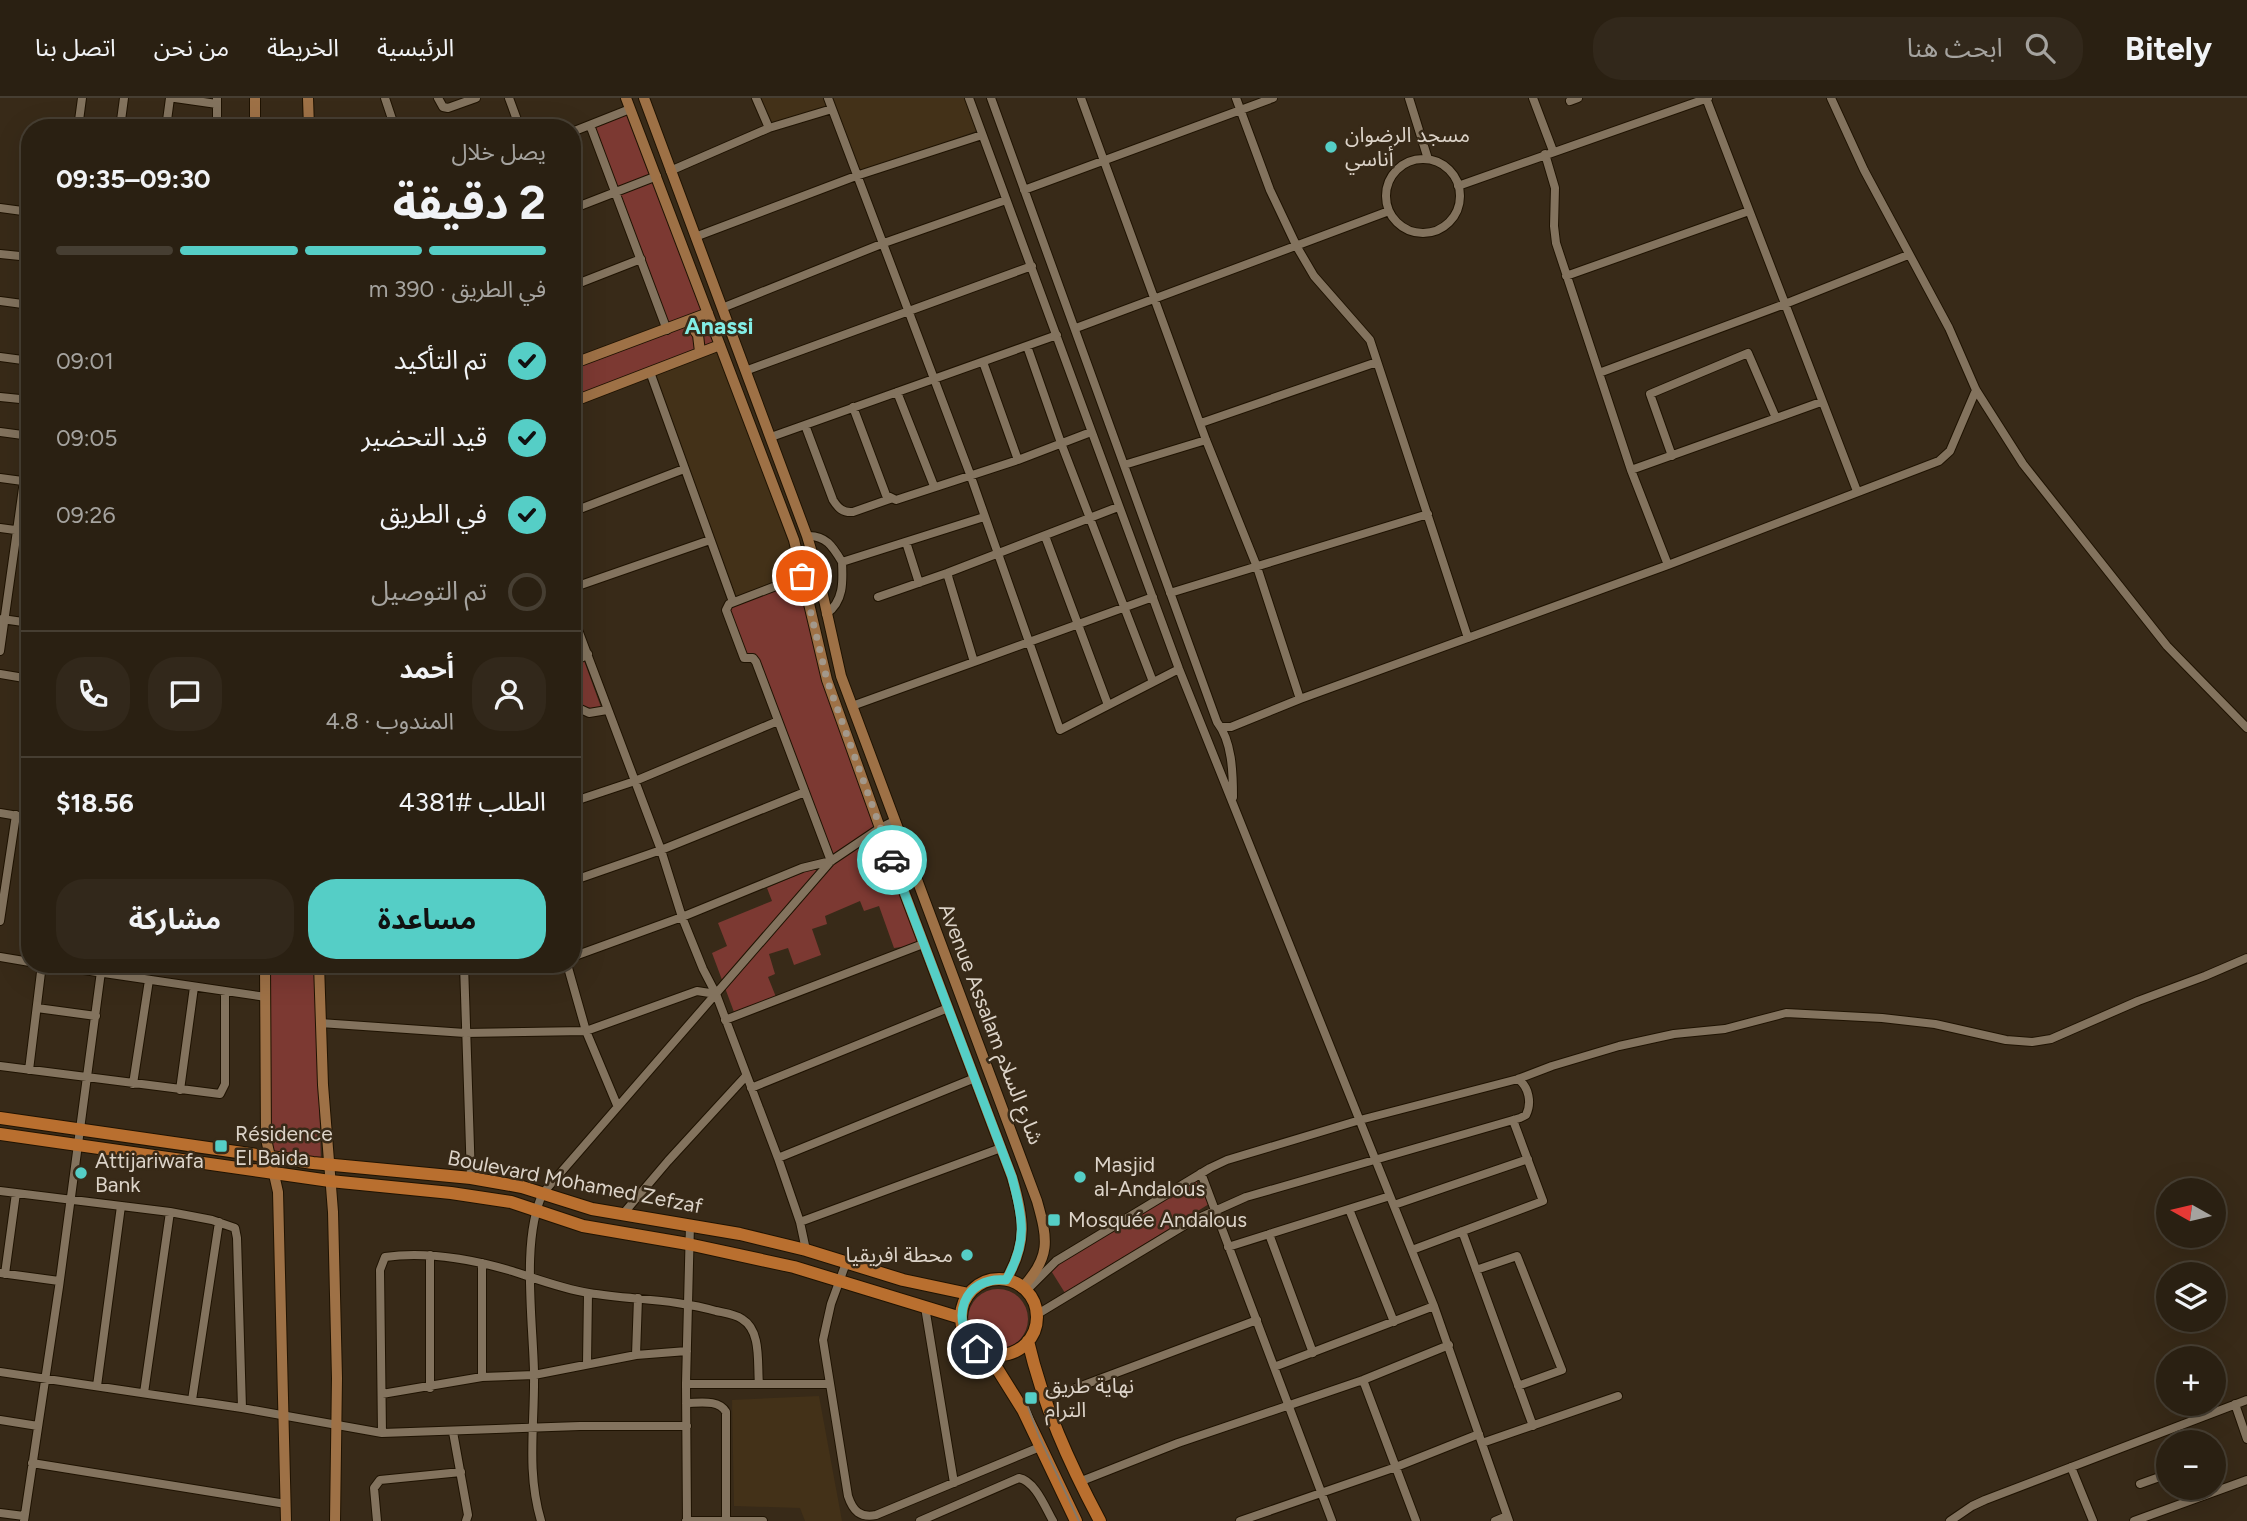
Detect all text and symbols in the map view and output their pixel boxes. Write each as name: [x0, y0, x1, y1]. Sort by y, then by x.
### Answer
search box: [1593, 17, 2083, 80]
icon: search: [2021, 29, 2059, 67]
text: Bitely: [2125, 29, 2212, 68]
text: ابحث هنا: [1907, 32, 2003, 64]
text: اتصل بنا: [35, 33, 116, 62]
text: من نحن: [154, 33, 229, 62]
text: الخريطة: [267, 33, 339, 62]
text: الرئيسية: [377, 33, 454, 62]
place label: مسجد الرضوان أناسي: [1345, 122, 1470, 175]
text: يصل خلال: [452, 138, 546, 166]
marker: مسجد الرضوان أناسي: [1323, 139, 1339, 155]
text: 09:30–09:35: [56, 163, 211, 195]
text: 2 دقيقة: [393, 175, 546, 231]
text: في الطريق · 390 m: [369, 275, 546, 303]
district label: Anassi: [684, 312, 754, 340]
icon: check: [508, 342, 546, 380]
text: تم التأكيد: [394, 344, 487, 376]
text: 09:01: [56, 347, 114, 375]
icon: check: [508, 419, 546, 457]
text: قيد التحضير: [362, 421, 487, 453]
text: 09:05: [56, 424, 118, 452]
icon: check: [508, 496, 546, 534]
text: في الطريق: [380, 498, 487, 530]
text: 09:26: [56, 501, 115, 529]
pin: [772, 546, 832, 606]
icon: bag: [783, 557, 821, 595]
text: تم التوصيل: [371, 575, 487, 607]
text: أحمد: [400, 653, 454, 685]
button: phone: [56, 657, 130, 731]
button: chat: [148, 657, 222, 731]
button: person: [472, 657, 546, 731]
text: المندوب · 4.8: [326, 707, 454, 735]
text: الطلب #4381: [399, 786, 546, 818]
text: $18.56: [56, 787, 134, 819]
courier: [857, 825, 927, 895]
icon: car: [873, 841, 911, 879]
button: مشاركة: [56, 879, 294, 959]
button: مساعدة: [308, 879, 546, 959]
street label: Avenue Assalam شارع السلام: [930, 900, 1049, 1149]
place label: Résidence El Baida: [235, 1121, 333, 1170]
marker: Résidence El Baida: [213, 1138, 229, 1154]
street label: Boulevard Mohamed Zefzaf: [446, 1145, 705, 1219]
place label: Attijariwafa Bank: [95, 1148, 204, 1197]
place label: Masjid al-Andalous: [1094, 1152, 1205, 1201]
marker: Attijariwafa Bank: [73, 1165, 89, 1181]
marker: Masjid al-Andalous: [1072, 1169, 1088, 1185]
north arrow: [2156, 1178, 2226, 1248]
map controls: [2156, 1178, 2226, 1500]
place label: Mosquée Andalous: [1068, 1207, 1247, 1232]
marker: Mosquée Andalous: [1046, 1212, 1062, 1228]
place label: محطة افريقيا: [846, 1242, 953, 1267]
marker: محطة افريقيا: [959, 1247, 975, 1263]
button: layers: [2156, 1262, 2226, 1332]
pin: [947, 1319, 1007, 1379]
icon: home: [958, 1330, 996, 1368]
button: +: [2156, 1346, 2226, 1416]
place label: نهاية طريق الترام: [1045, 1373, 1134, 1426]
marker: نهاية طريق الترام: [1023, 1390, 1039, 1406]
button: −: [2156, 1430, 2226, 1500]

